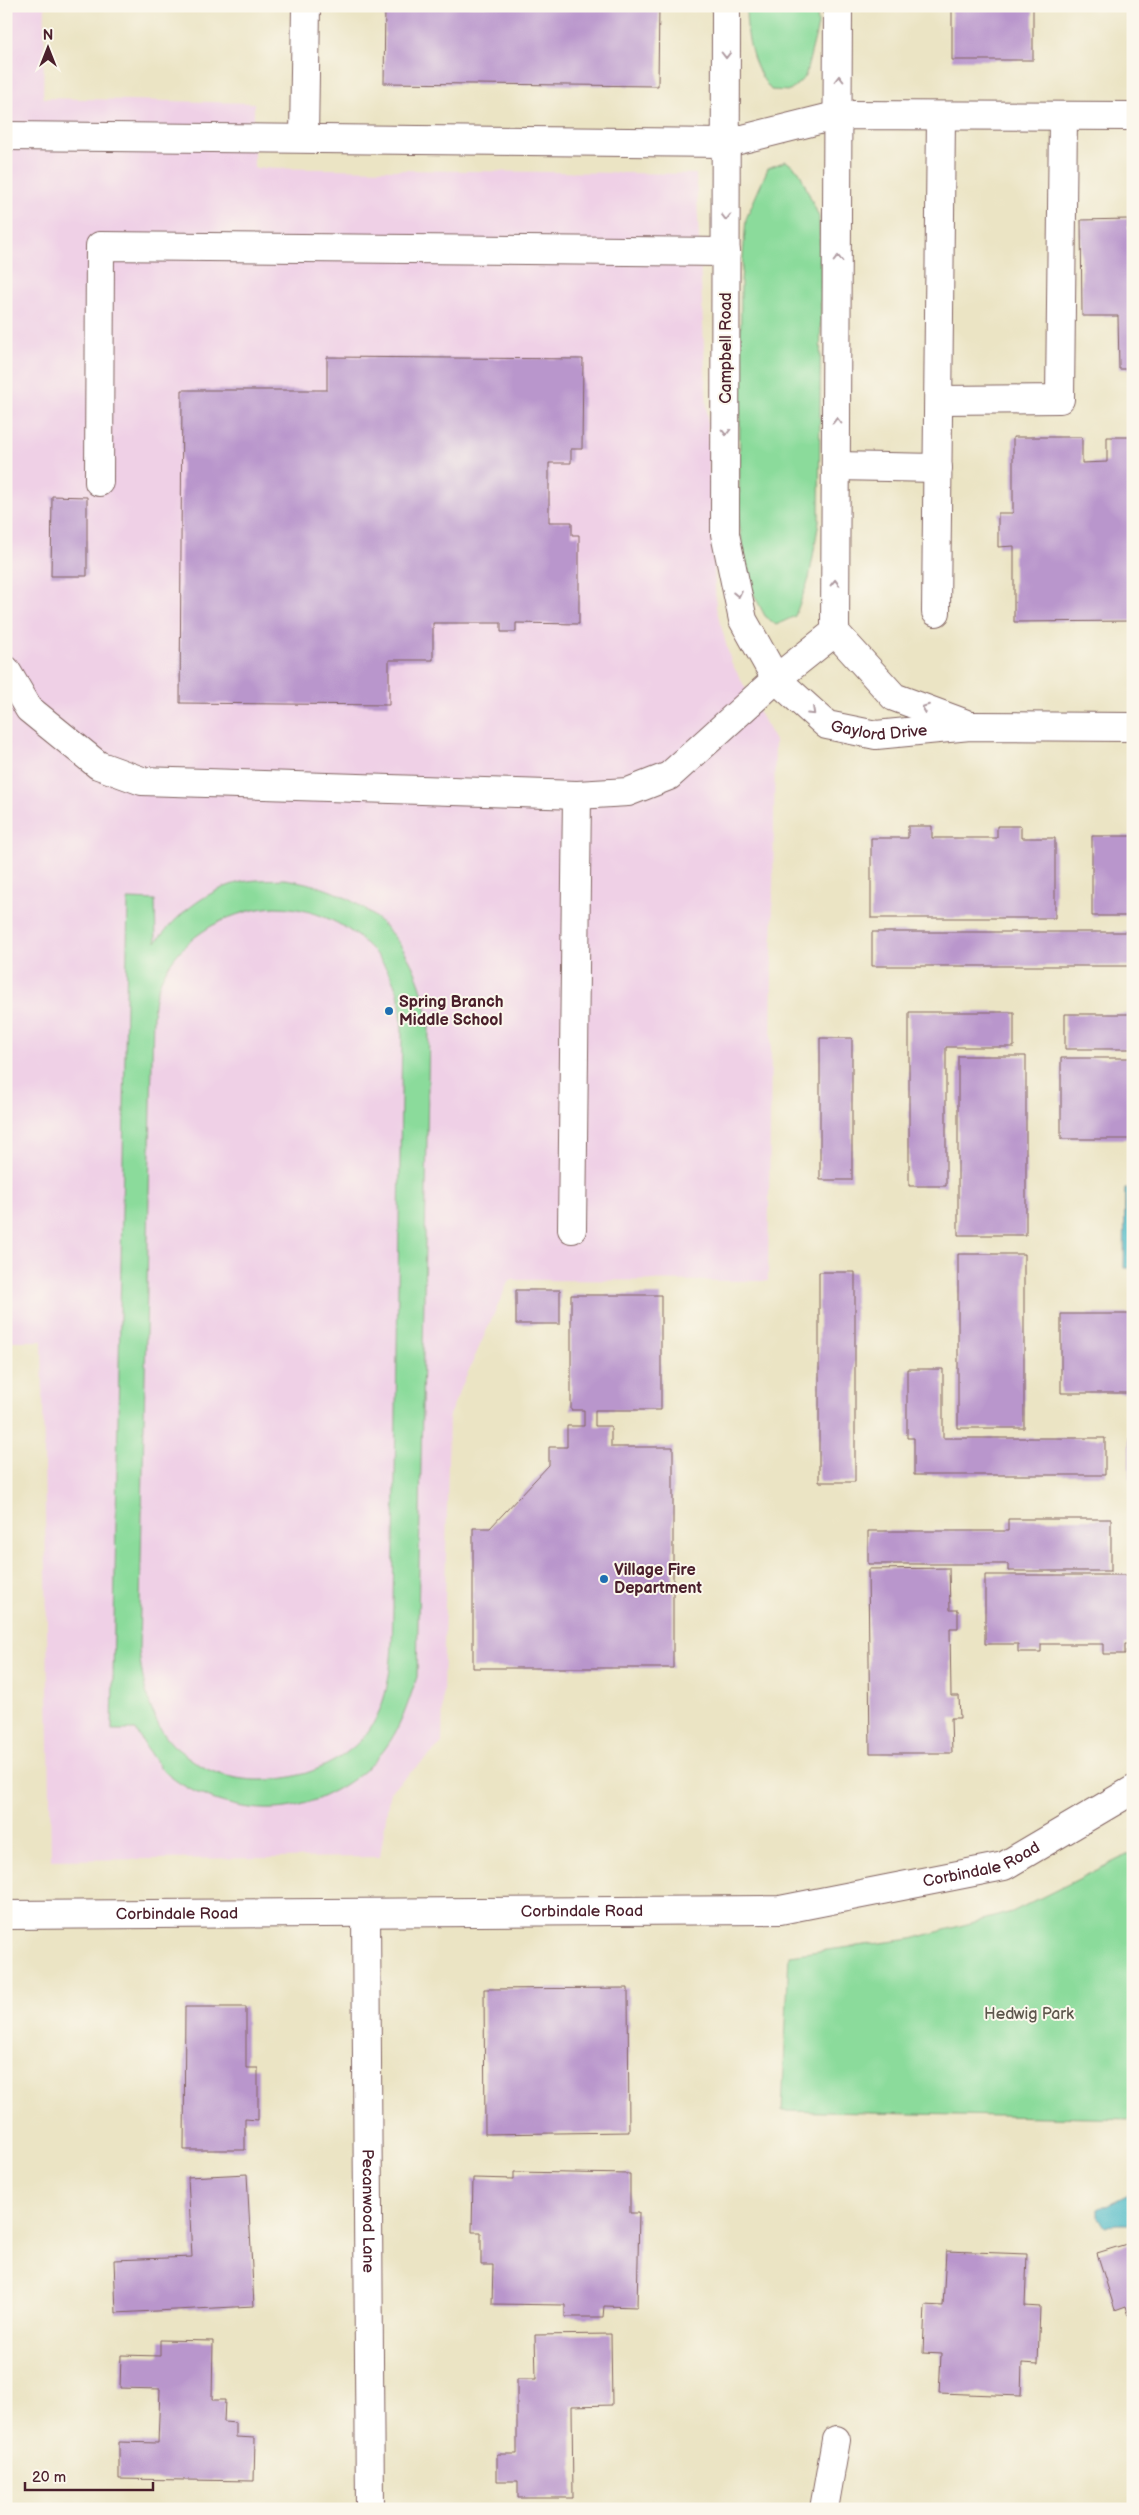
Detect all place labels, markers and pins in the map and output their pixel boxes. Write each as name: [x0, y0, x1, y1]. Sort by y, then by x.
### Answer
place label: Spring Branch Middle School: [399, 993, 503, 1030]
marker: Spring Branch Middle School: [383, 1005, 395, 1017]
place label: Village Fire Department: [614, 1561, 702, 1598]
marker: Village Fire Department: [598, 1573, 610, 1585]

